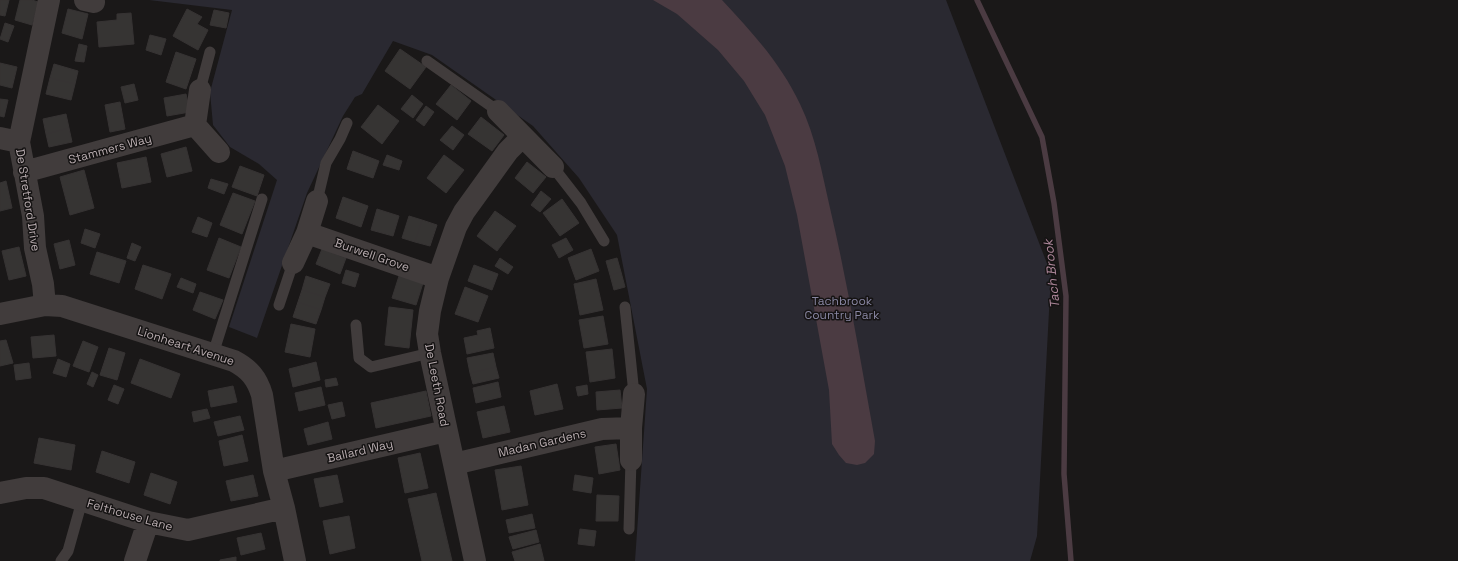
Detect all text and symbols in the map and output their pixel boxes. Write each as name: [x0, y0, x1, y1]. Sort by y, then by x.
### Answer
street label: Stammers Way: [67, 130, 153, 168]
street label: De Stretford Drive: [12, 148, 44, 252]
street label: Burwell Grove: [332, 235, 412, 275]
water label: Tach Brook: [1039, 237, 1064, 309]
park label: Tachbrook Country Park: [804, 293, 880, 323]
street label: Lionheart Avenue: [136, 323, 236, 369]
street label: De Leeth Road: [421, 342, 453, 428]
street label: Madan Gardens: [496, 425, 588, 461]
street label: Ballard Way: [325, 436, 395, 466]
street label: Felthouse Lane: [85, 495, 175, 535]

